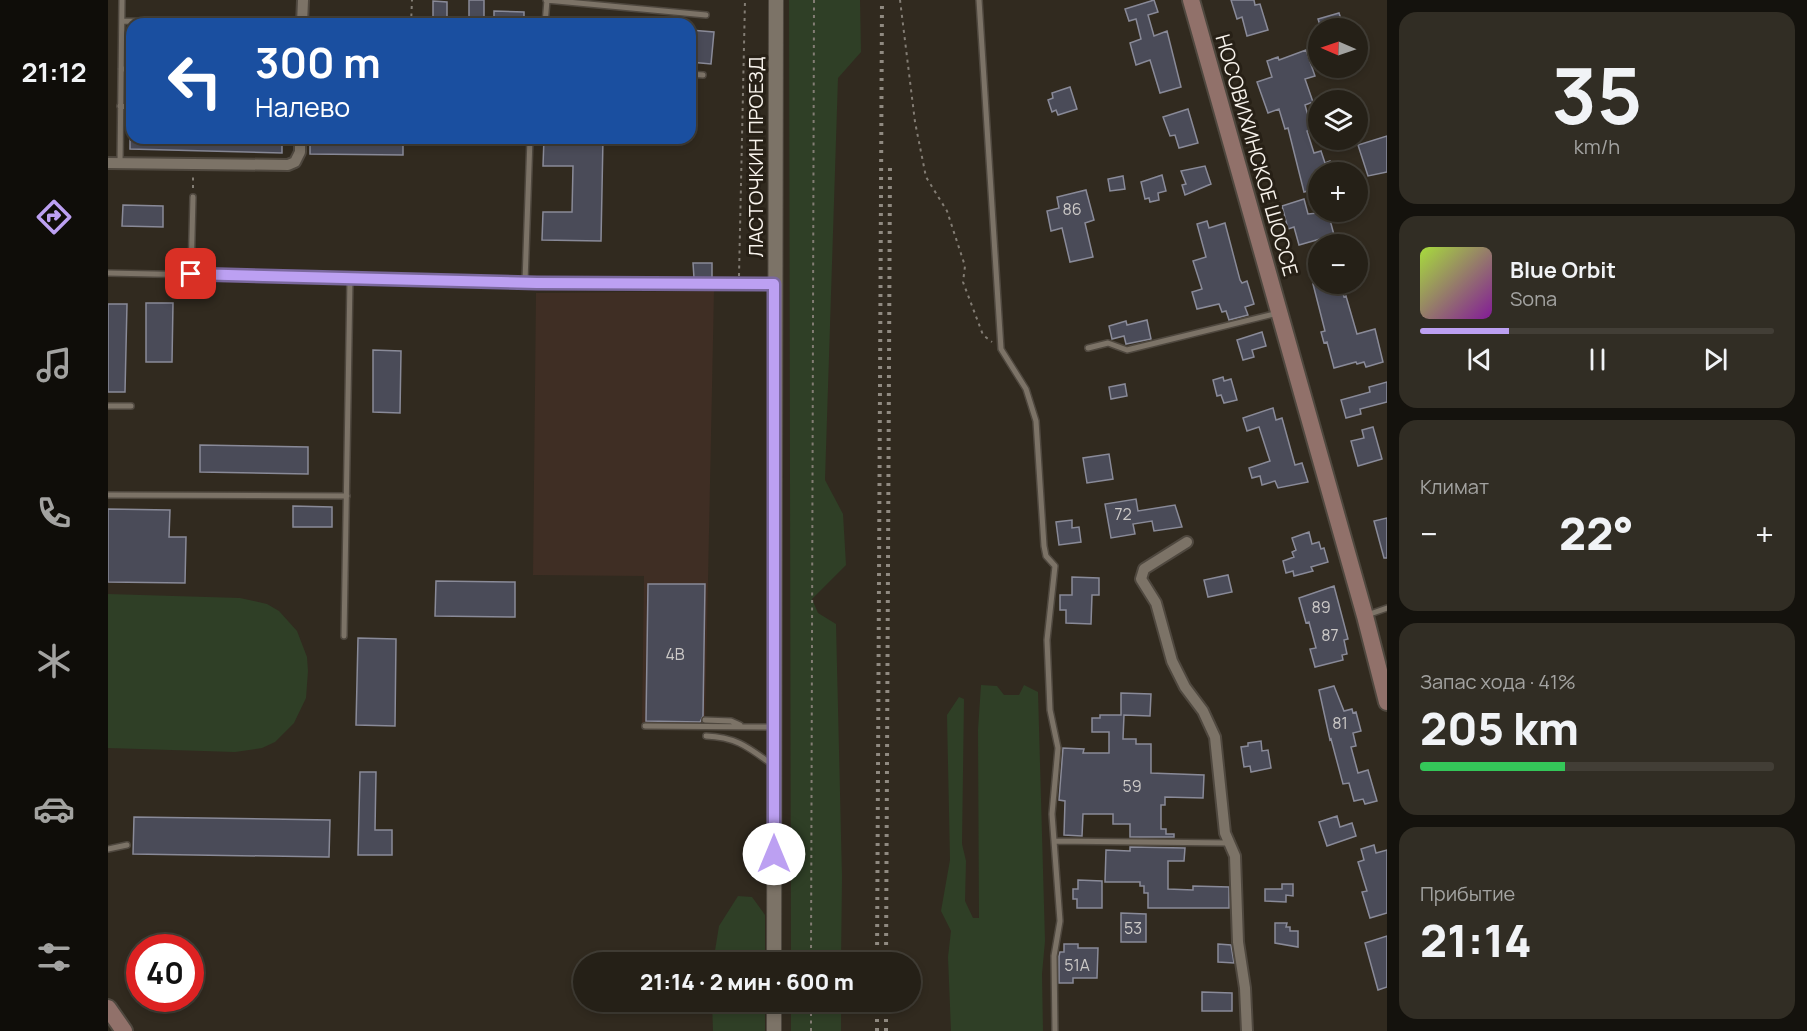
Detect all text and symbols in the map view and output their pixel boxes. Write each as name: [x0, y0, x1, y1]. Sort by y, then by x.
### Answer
north arrow: [1308, 18, 1368, 78]
map controls: [1308, 18, 1368, 294]
street label: НОСОВИХИНСКОЕ ШОССЕ: [1210, 31, 1304, 279]
text: 300 m: [255, 33, 381, 91]
text: 35: [1551, 41, 1643, 147]
icon: left: [156, 42, 234, 120]
text: 21:12: [21, 53, 87, 90]
street label: ЛАСТОЧКИН ПРОЕЗД: [742, 56, 769, 258]
text: Налево: [255, 88, 350, 125]
button: layers: [1308, 90, 1368, 150]
text: km/h: [1574, 133, 1620, 160]
button: +: [1308, 162, 1368, 222]
icon: directions: [33, 196, 75, 238]
house number: 86: [1062, 198, 1082, 220]
button: −: [1308, 234, 1368, 294]
pin: [165, 248, 216, 299]
text: Blue Orbit: [1510, 255, 1616, 285]
icon: arrive: [174, 257, 207, 290]
text: Sona: [1510, 285, 1557, 312]
icon: previous: [1463, 343, 1496, 376]
icon: pause: [1581, 343, 1614, 376]
icon: next: [1699, 343, 1732, 376]
icon: music: [33, 344, 75, 386]
text: Климат: [1420, 473, 1489, 500]
icon: phone: [33, 492, 75, 534]
text: 22°: [1559, 502, 1634, 564]
house number: 72: [1114, 503, 1132, 525]
text: −: [1420, 511, 1438, 556]
text: +: [1755, 511, 1774, 556]
house number: 89: [1311, 596, 1331, 618]
house number: 87: [1321, 624, 1339, 646]
icon: climate: [33, 640, 75, 682]
house number: 4В: [665, 643, 685, 665]
text: Запас хода · 41%: [1420, 668, 1576, 695]
text: 205 km: [1420, 697, 1579, 759]
house number: 81: [1332, 712, 1348, 734]
house number: 59: [1122, 775, 1142, 797]
icon: car: [33, 788, 75, 830]
position arrow: [742, 822, 806, 886]
text: Прибытие: [1420, 880, 1515, 907]
text: 21:14: [1420, 909, 1532, 971]
house number: 53: [1124, 917, 1142, 939]
speed limit sign: 40: [126, 934, 204, 1012]
icon: filters: [33, 936, 75, 978]
house number: 51А: [1064, 954, 1090, 976]
text: 21:14 · 2 мин · 600 m: [640, 967, 854, 997]

